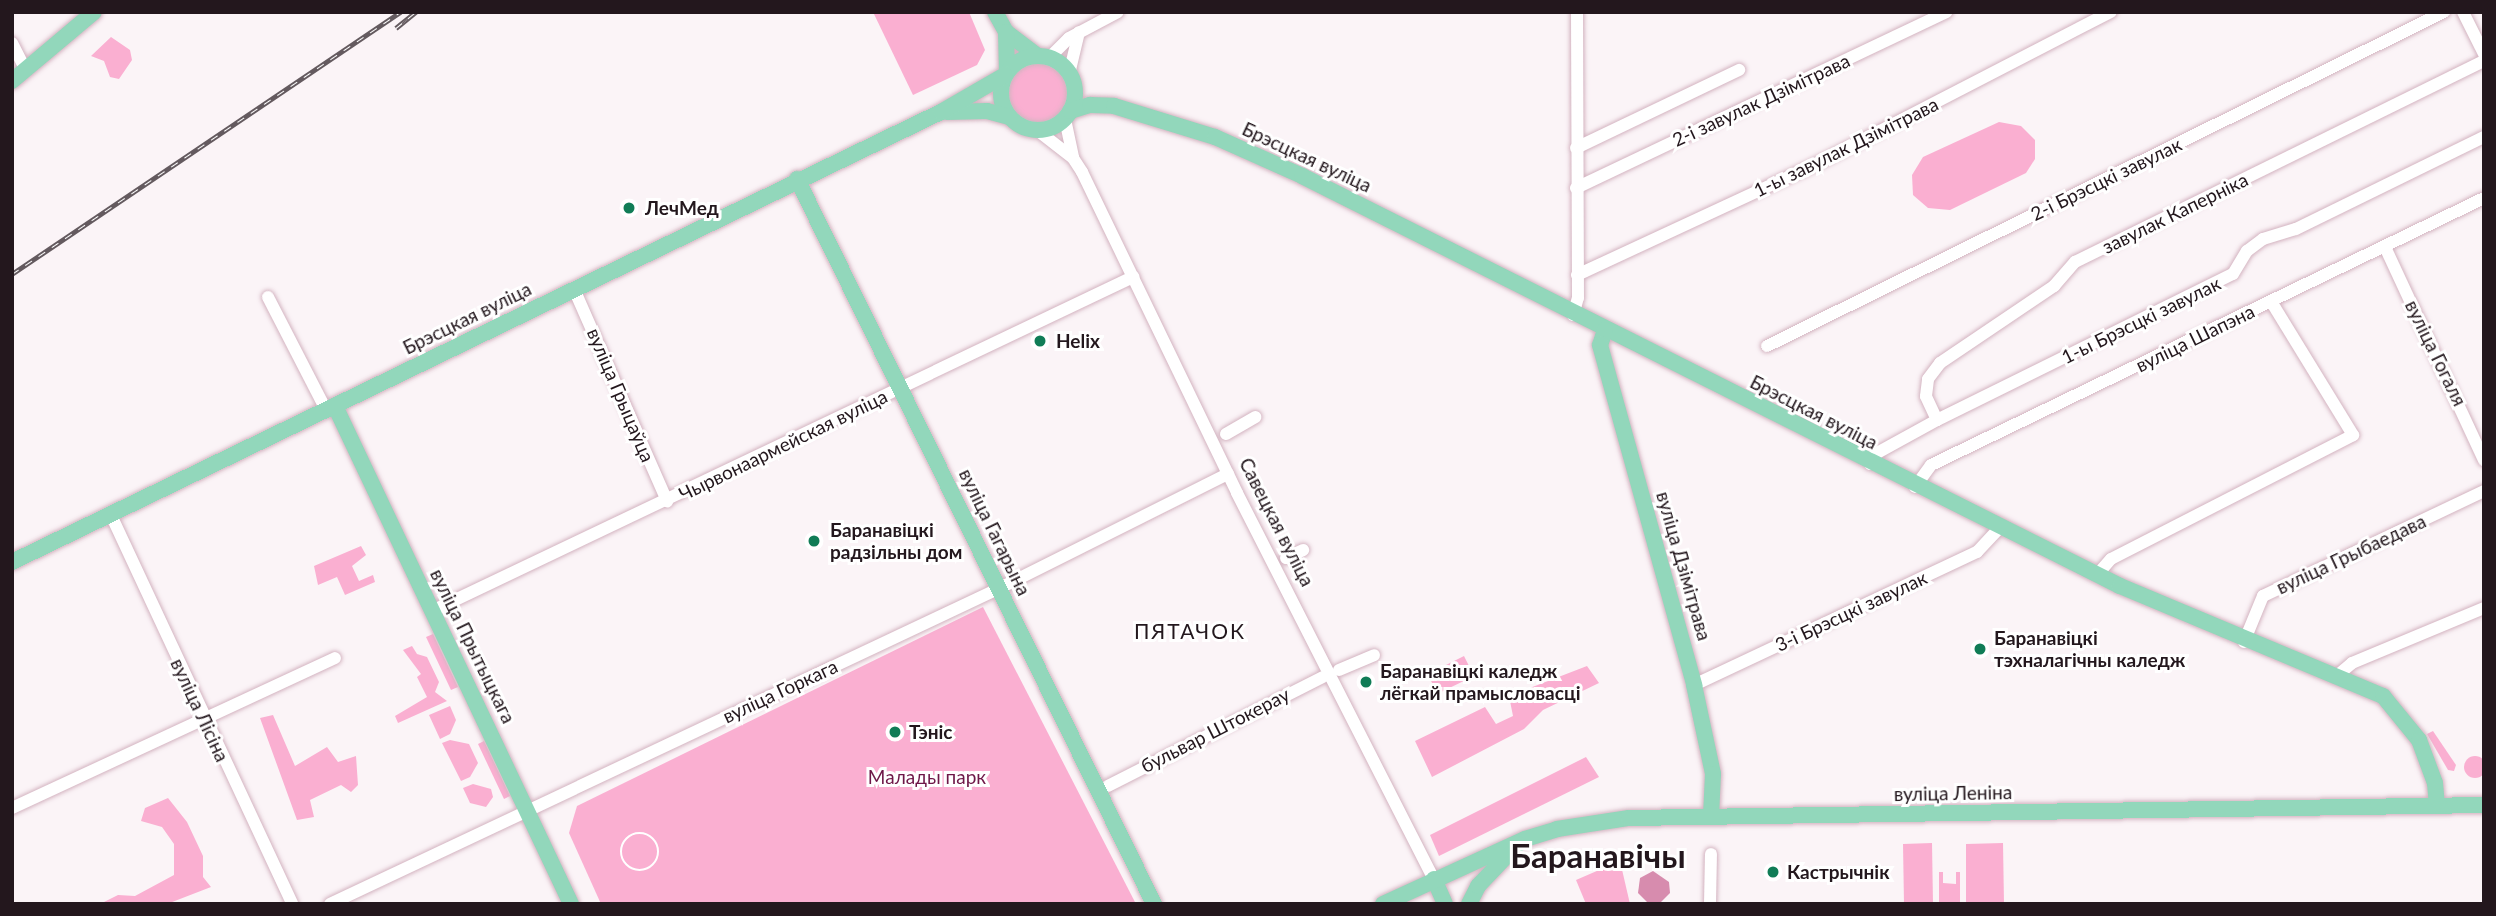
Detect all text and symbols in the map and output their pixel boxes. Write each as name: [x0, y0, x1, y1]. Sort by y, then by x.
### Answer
street label: 2-і завулак Дзімітрава: [1669, 49, 1853, 151]
street label: 1-ы завулак Дзімітрава: [1750, 92, 1942, 202]
street label: Брэсцкая вуліца: [1239, 117, 1375, 197]
street label: 2-і Брэсцкі завулак: [2027, 133, 2185, 225]
street label: завулак Каперніка: [2098, 168, 2252, 258]
place label: ЛечМед: [645, 197, 719, 219]
marker: ЛечМед: [619, 198, 639, 218]
street label: 1-ы Брэсцкі завулак: [2058, 272, 2224, 368]
street label: Брэсцкая вуліца: [399, 277, 535, 359]
street label: вуліца Гогаля: [2401, 296, 2471, 410]
street label: вуліца Шапэна: [2132, 299, 2258, 377]
street label: вуліца Грыцаўца: [583, 325, 659, 465]
place label: Helix: [1056, 330, 1100, 352]
marker: Helix: [1030, 331, 1050, 351]
street label: Брэсцкая вуліца: [1746, 370, 1882, 454]
street label: Чырвонаармейская вуліца: [675, 385, 891, 505]
street label: Савецкая вуліца: [1235, 454, 1319, 590]
street label: вуліца Гагарына: [954, 465, 1036, 599]
street label: вуліца Дзімітрава: [1652, 489, 1716, 643]
street label: вуліца Грыбаедава: [2273, 509, 2429, 599]
place label: Баранавіцкі радзільны дом: [830, 519, 962, 563]
marker: Баранавіцкі радзільны дом: [804, 531, 824, 551]
street label: вуліца Прытыцкага: [426, 565, 520, 727]
street label: 3-і Брэсцкі завулак: [1771, 566, 1931, 656]
district label: ПЯТАЧОК: [1135, 618, 1245, 644]
place label: Баранавіцкі тэхналагічны каледж: [1994, 627, 2185, 671]
marker: Баранавіцкі тэхналагічны каледж: [1972, 641, 1988, 657]
street label: вуліца Горкага: [719, 654, 841, 728]
street label: вуліца Лісіна: [166, 655, 234, 765]
place label: Баранавіцкі каледж лёгкай прамысловасці: [1380, 660, 1580, 704]
marker: Баранавіцкі каледж лёгкай прамысловасці: [1358, 674, 1374, 690]
street label: бульвар Штокерау: [1137, 683, 1293, 777]
place label: Тэніс: [909, 721, 953, 743]
marker: Тэніс: [887, 724, 903, 740]
park label: Малады парк: [868, 766, 986, 788]
street label: вуліца Леніна: [1894, 781, 2012, 805]
district label: Баранавічы: [1510, 836, 1686, 876]
place label: Кастрычнік: [1787, 861, 1889, 883]
marker: Кастрычнік: [1765, 864, 1781, 880]

